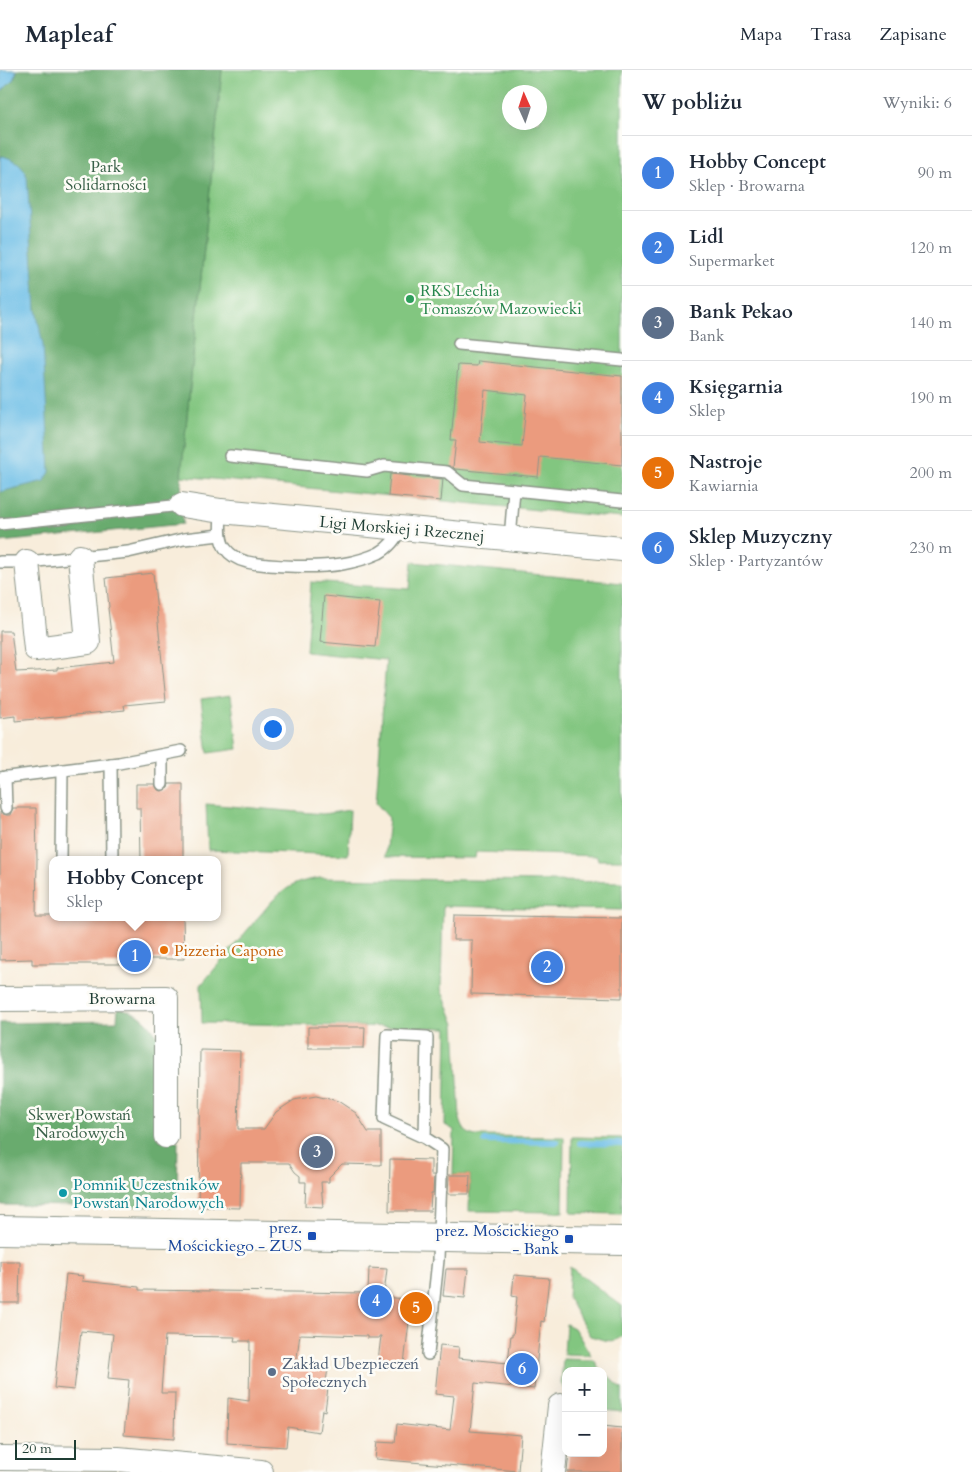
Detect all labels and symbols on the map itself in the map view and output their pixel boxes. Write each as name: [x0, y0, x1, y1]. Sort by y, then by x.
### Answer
north arrow: [502, 85, 547, 130]
park label: Park Solidarności: [65, 156, 147, 196]
place label: RKS Lechia Tomaszów Mazowiecki: [420, 280, 582, 320]
marker: RKS Lechia Tomaszów Mazowiecki: [404, 293, 416, 305]
street label: Ligi Morskiej i Rzecznej: [318, 511, 485, 547]
your location: [260, 716, 286, 742]
pin: 1: [119, 937, 151, 975]
place label: Pizzeria Capone: [174, 940, 284, 962]
marker: Pizzeria Capone: [158, 944, 170, 956]
pin: 2: [531, 948, 563, 986]
street label: Browarna: [89, 988, 156, 1010]
park label: Skwer Powstań Narodowych: [28, 1104, 132, 1144]
pin: 3: [301, 1133, 333, 1171]
place label: Pomnik Uczestników Powstań Narodowych: [73, 1174, 224, 1214]
marker: Pomnik Uczestników Powstań Narodowych: [57, 1187, 69, 1199]
place label: prez. Mościckiego - ZUS: [168, 1217, 302, 1257]
place label: prez. Mościckiego - Bank: [436, 1220, 559, 1260]
marker: prez. Mościckiego - ZUS: [306, 1230, 318, 1242]
marker: prez. Mościckiego - Bank: [563, 1233, 575, 1245]
pin: 4: [360, 1282, 392, 1320]
pin: 5: [400, 1289, 432, 1327]
pin: 6: [506, 1350, 538, 1388]
place label: Zakład Ubezpieczeń Społecznych: [282, 1353, 420, 1393]
marker: Zakład Ubezpieczeń Społecznych: [266, 1366, 278, 1378]
scale bar: [15, 1437, 76, 1460]

